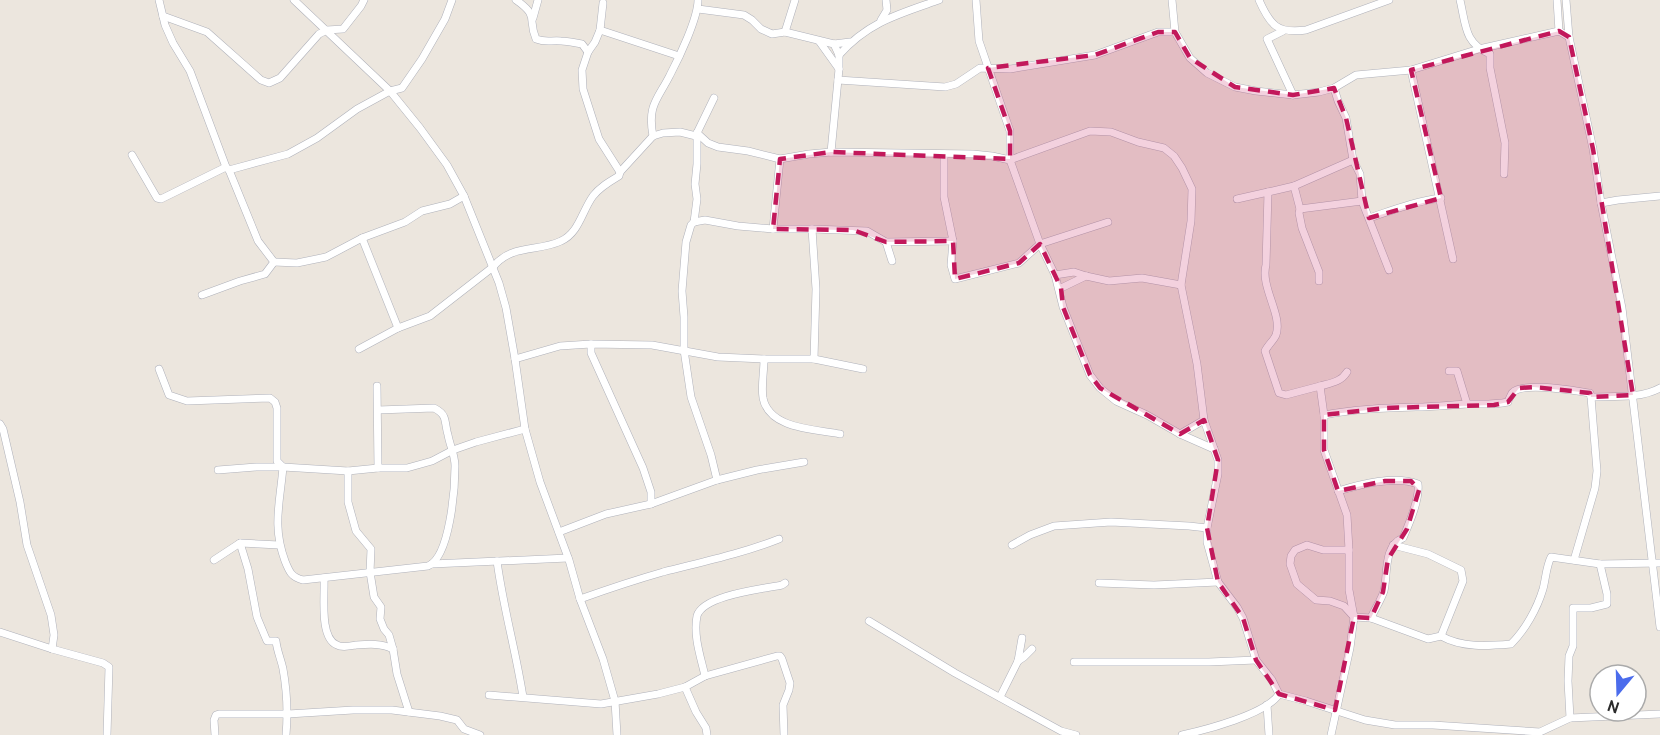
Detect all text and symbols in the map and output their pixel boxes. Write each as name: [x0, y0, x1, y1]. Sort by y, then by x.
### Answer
north arrow: [1588, 663, 1648, 723]
text: N: [1605, 696, 1622, 718]

